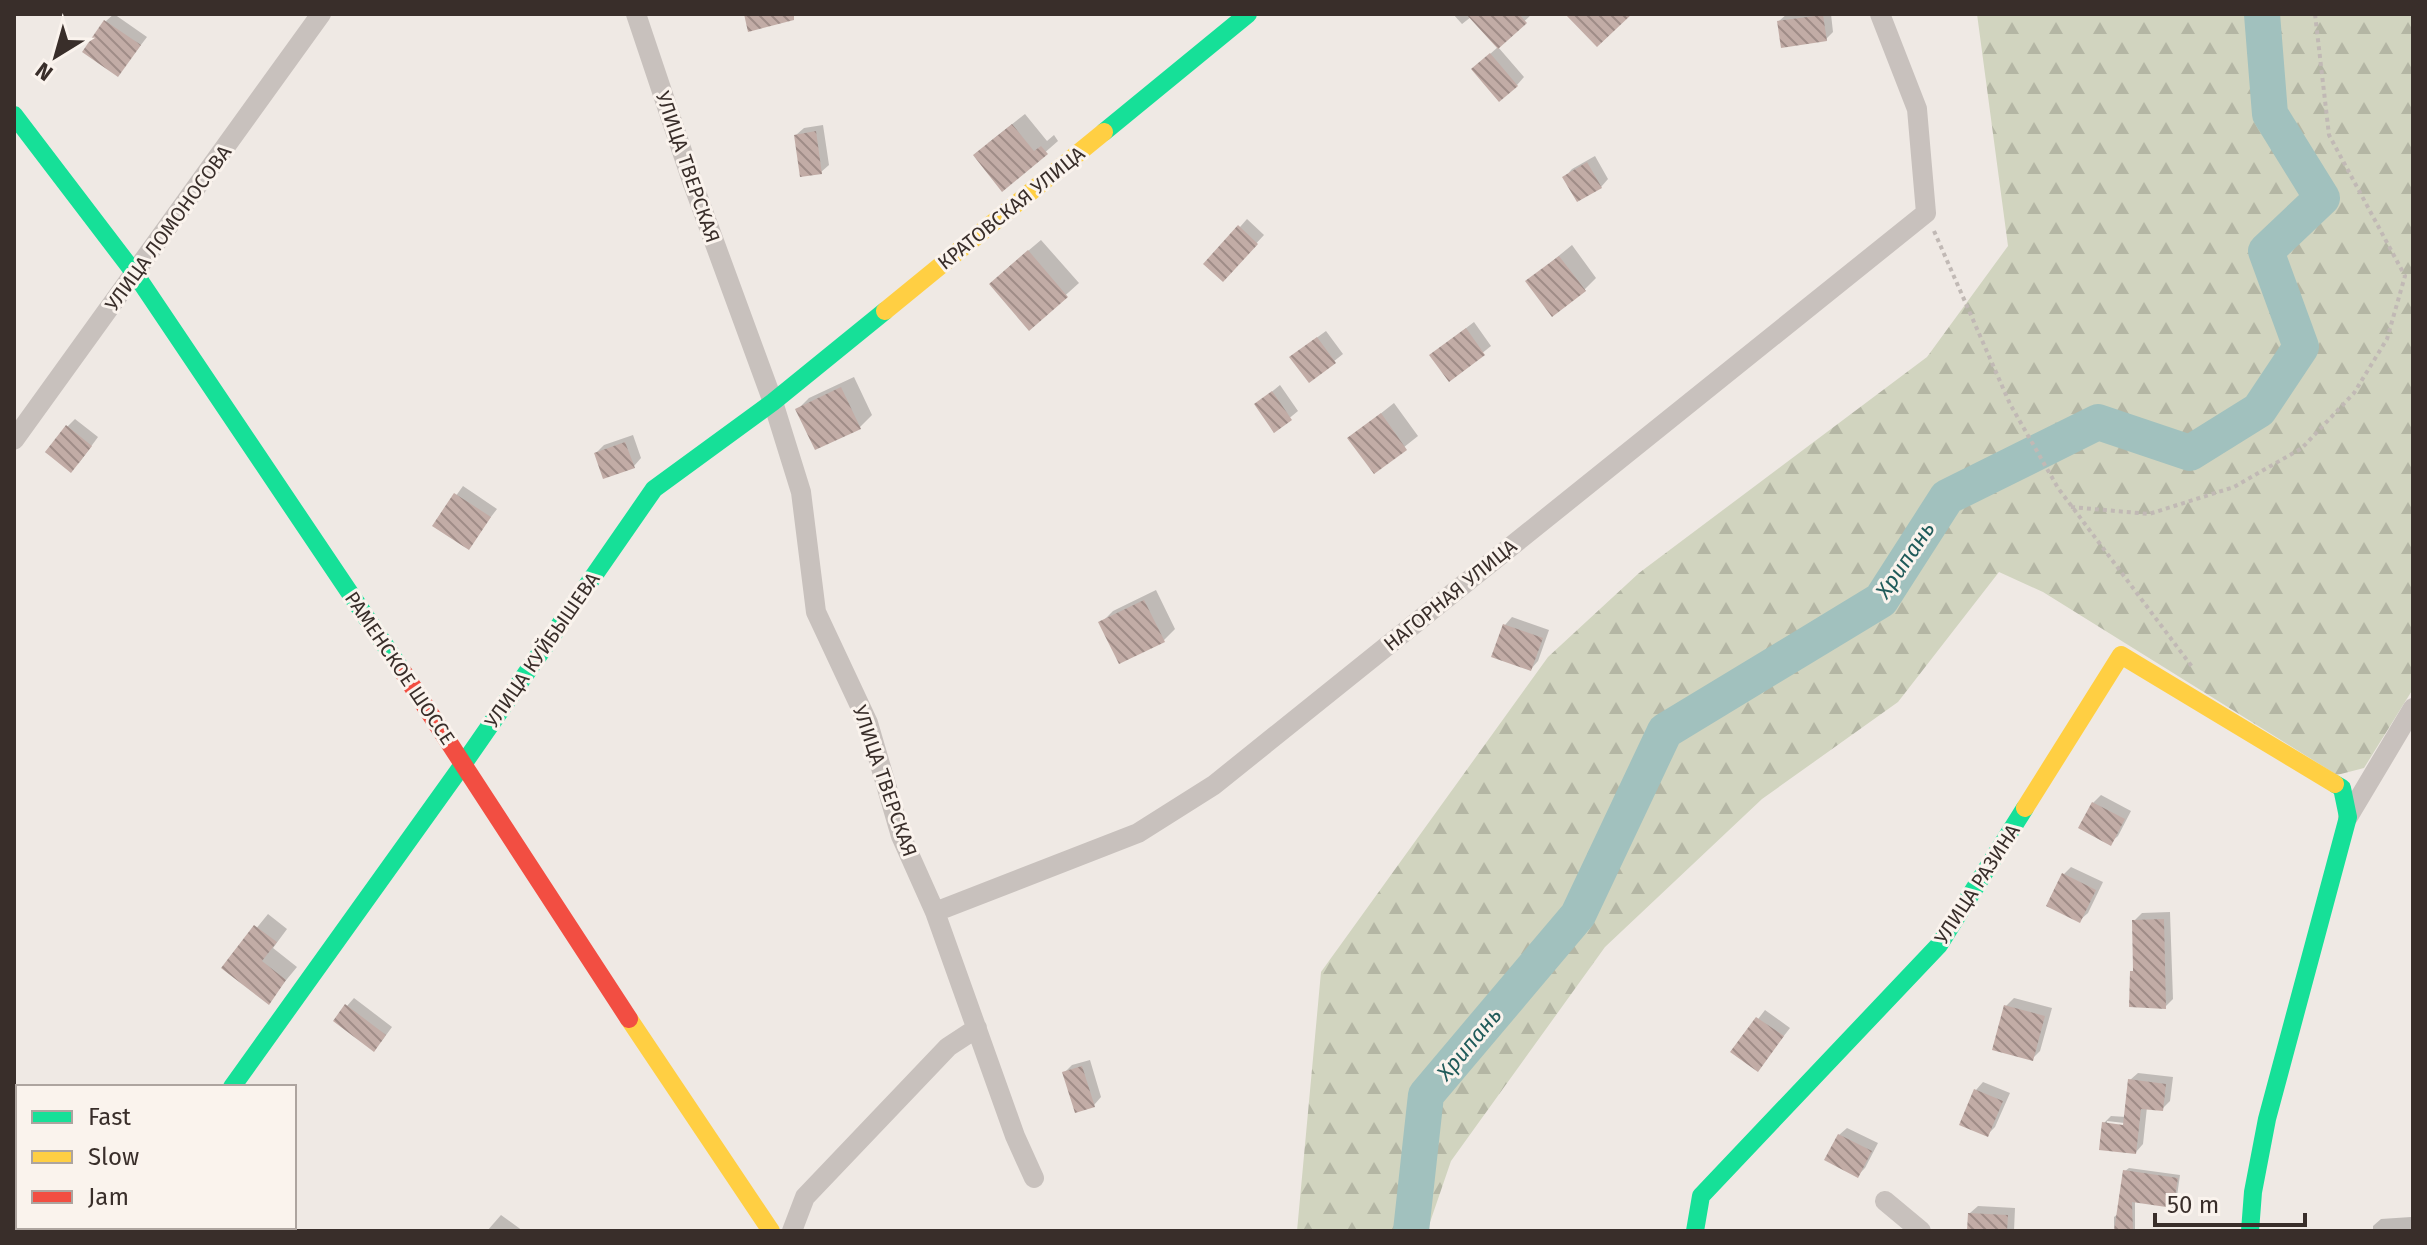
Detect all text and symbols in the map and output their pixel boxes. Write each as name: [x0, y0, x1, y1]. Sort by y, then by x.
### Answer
north arrow: [16, 16, 96, 96]
text: N: [30, 56, 58, 87]
street label: УЛИЦА ТВЕРСКАЯ: [651, 88, 725, 246]
street label: УЛИЦА ЛОМОНОСОВА: [100, 140, 236, 316]
street label: КРАТОВСКАЯ УЛИЦА: [933, 141, 1090, 275]
water label: Хрипань: [1869, 517, 1940, 604]
street label: НАГОРНАЯ УЛИЦА: [1379, 534, 1522, 656]
street label: УЛИЦА КУЙБЫШЕВА: [479, 567, 605, 732]
street label: РАМЕНСКОЕ ШОССЕ: [340, 587, 460, 749]
street label: УЛИЦА ТВЕРСКАЯ: [848, 702, 922, 860]
street label: УЛИЦА РАЗИНА: [1929, 819, 2025, 949]
water label: Хрипань: [1430, 1002, 1507, 1087]
legend: [16, 1085, 296, 1229]
text: Fast: [88, 1103, 131, 1131]
text: Slow: [88, 1143, 139, 1171]
scale bar: [2155, 1177, 2305, 1227]
text: Jam: [88, 1183, 129, 1211]
text: 50 m: [2167, 1191, 2219, 1219]

